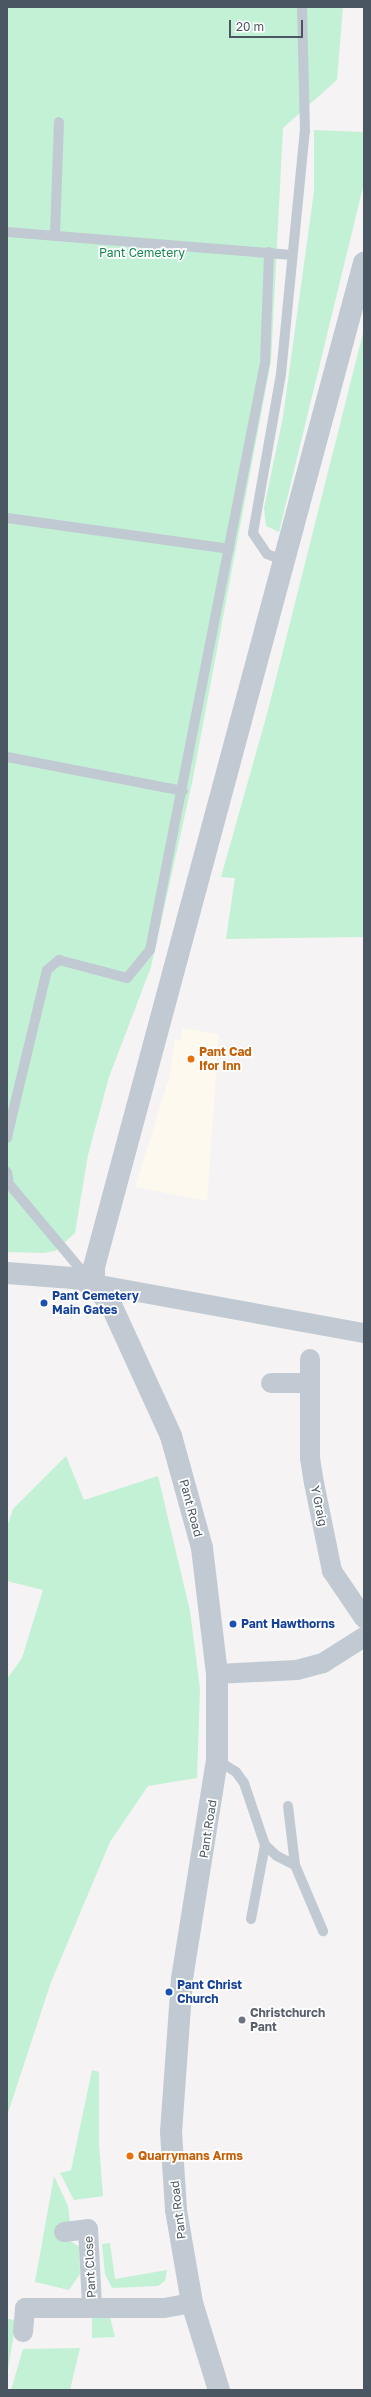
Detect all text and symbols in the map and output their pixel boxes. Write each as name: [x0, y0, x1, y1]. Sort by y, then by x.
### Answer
scale bar: [231, 12, 305, 38]
text: 20 m: [236, 19, 264, 34]
park label: Pant Cemetery: [99, 246, 185, 260]
place label: Pant Cad Ifor Inn: [199, 1045, 252, 1073]
marker: Pant Cad Ifor Inn: [186, 1054, 196, 1064]
place label: Pant Cemetery Main Gates: [52, 1289, 139, 1317]
marker: Pant Cemetery Main Gates: [39, 1298, 49, 1308]
street label: Pant Road: [176, 1478, 206, 1538]
street label: Y Graig: [308, 1484, 330, 1528]
place label: Pant Hawthorns: [241, 1617, 335, 1631]
marker: Pant Hawthorns: [228, 1619, 238, 1629]
street label: Pant Road: [196, 1799, 220, 1859]
place label: Pant Christ Church: [177, 1978, 242, 2006]
marker: Pant Christ Church: [164, 1987, 174, 1997]
place label: Christchurch Pant: [250, 2006, 325, 2034]
marker: Christchurch Pant: [237, 2015, 247, 2025]
place label: Quarrymans Arms: [138, 2149, 243, 2163]
marker: Quarrymans Arms: [125, 2151, 135, 2161]
street label: Pant Road: [167, 2180, 189, 2240]
street label: Pant Close: [81, 2236, 99, 2298]

